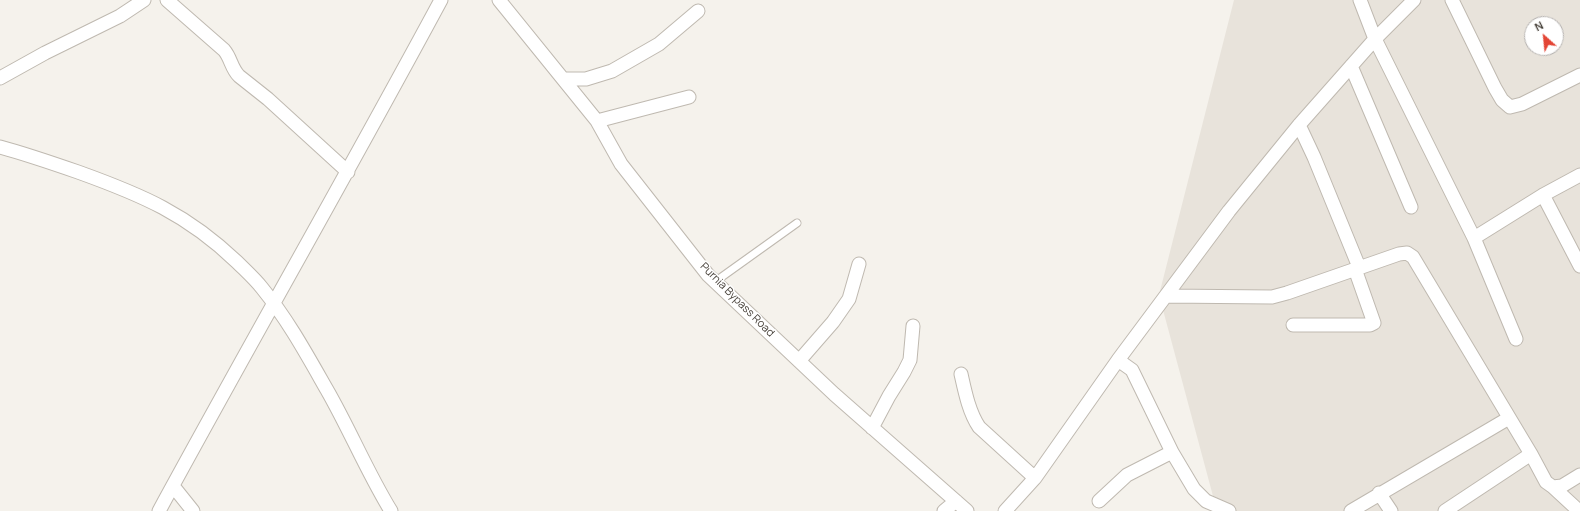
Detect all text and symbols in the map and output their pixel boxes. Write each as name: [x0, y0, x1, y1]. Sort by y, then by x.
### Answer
north arrow: [1524, 16, 1564, 56]
text: N: [1532, 17, 1546, 34]
street label: Purnia Bypass Road: [697, 260, 777, 340]

